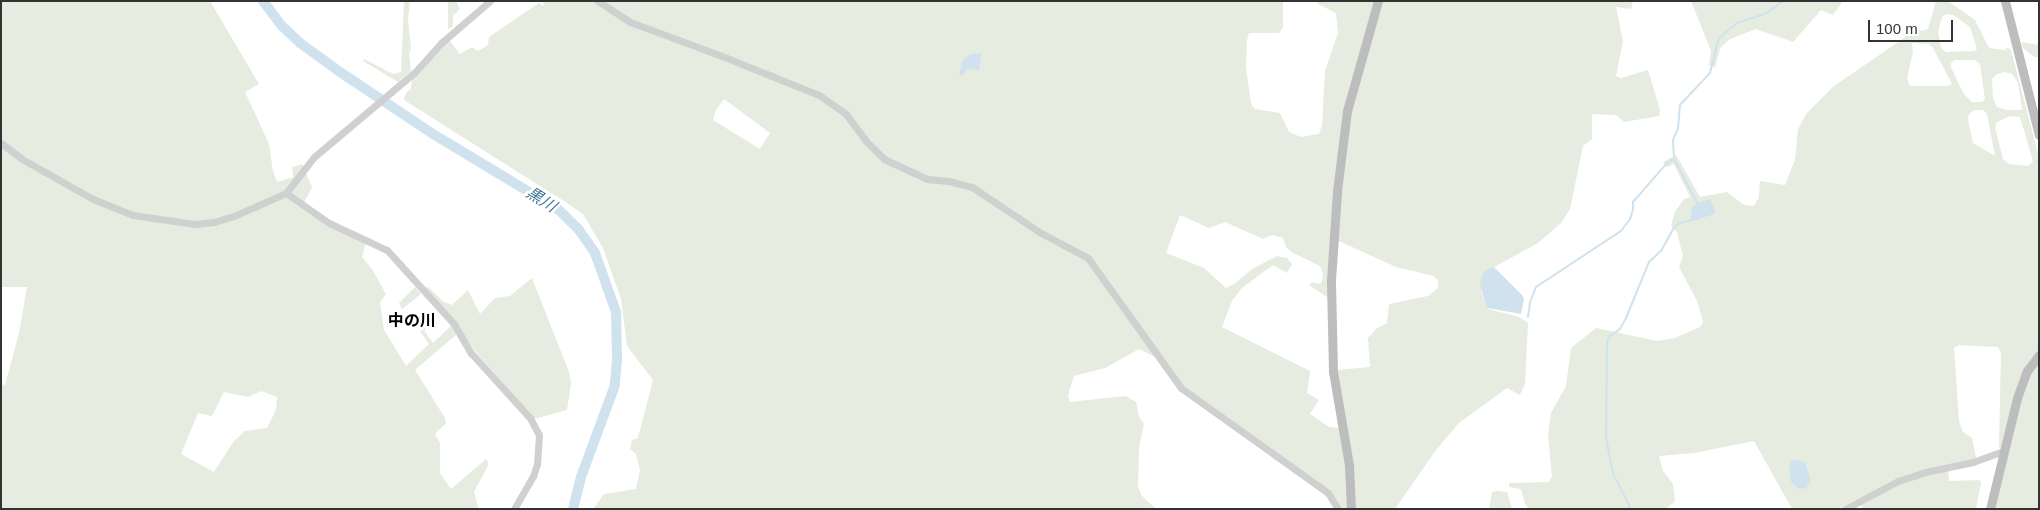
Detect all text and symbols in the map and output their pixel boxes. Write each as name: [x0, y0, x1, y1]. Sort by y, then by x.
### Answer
scale bar: [1870, 10, 1955, 42]
text: 100 m: [1876, 20, 1918, 37]
water label: 黒川: [522, 183, 560, 217]
district label: 中の川: [388, 311, 436, 331]

